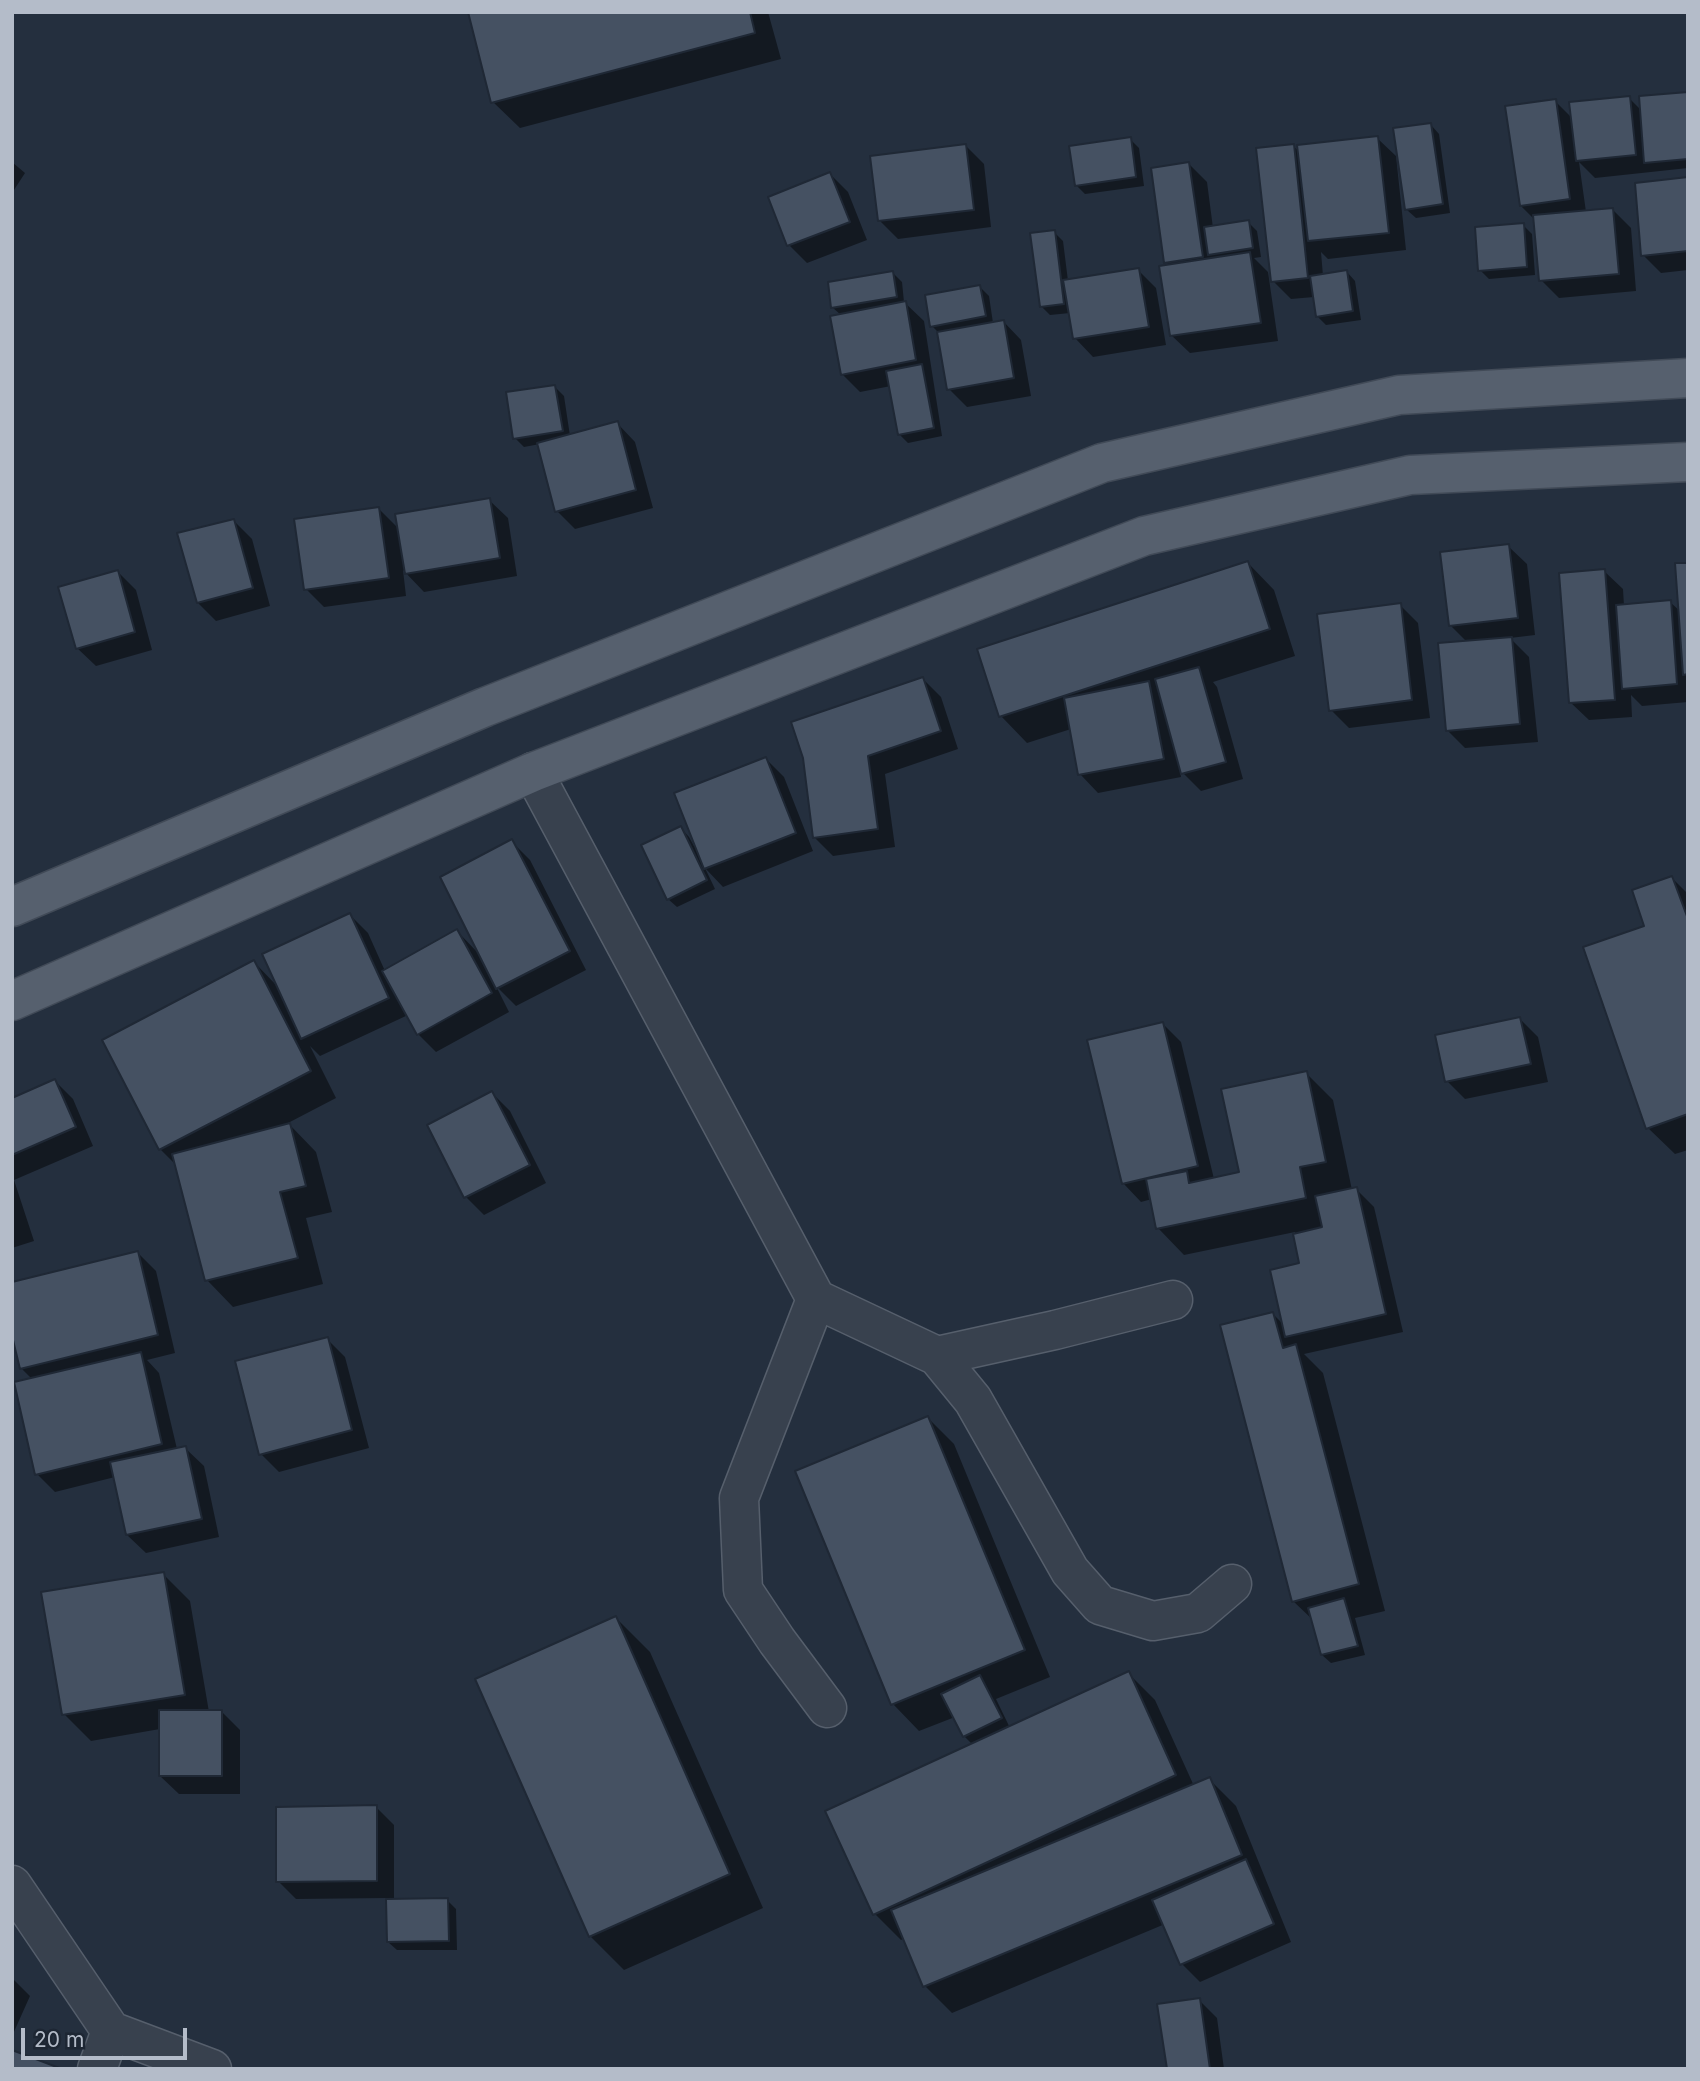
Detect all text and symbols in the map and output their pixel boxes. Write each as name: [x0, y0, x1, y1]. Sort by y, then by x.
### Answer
scale bar: [24, 2014, 191, 2058]
text: 20 m: [34, 2027, 84, 2052]

